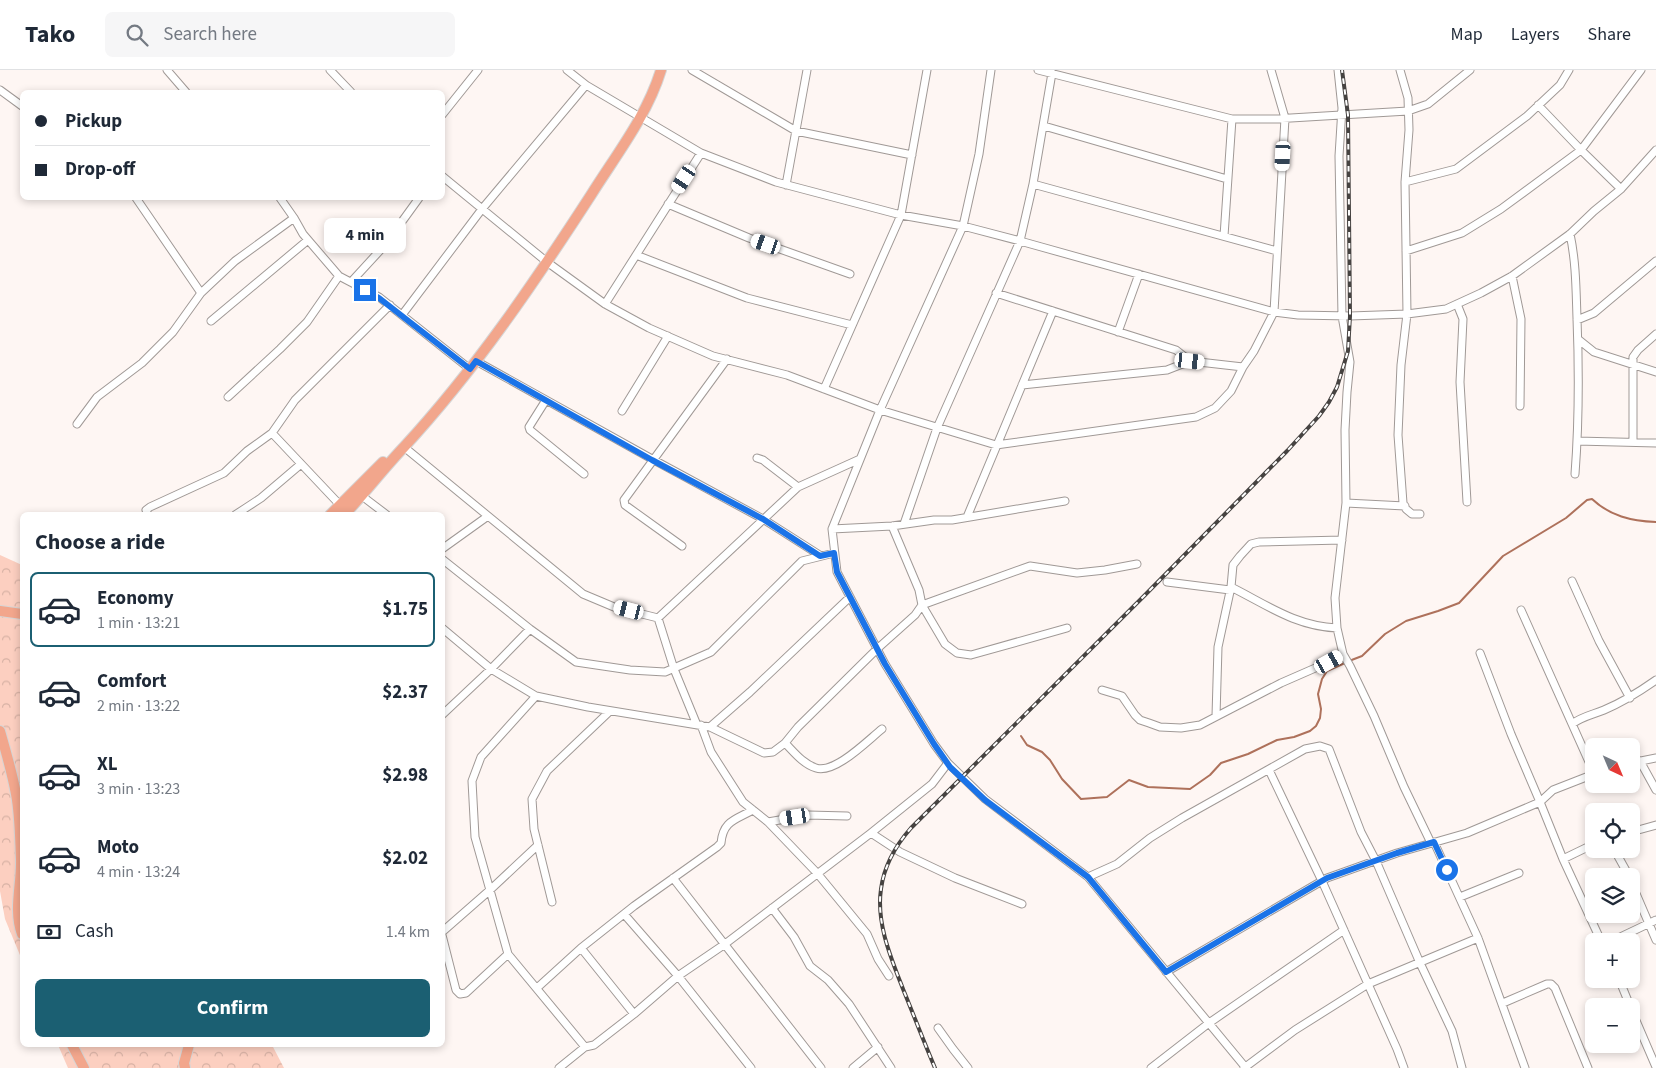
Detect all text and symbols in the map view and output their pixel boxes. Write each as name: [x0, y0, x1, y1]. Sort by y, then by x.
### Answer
search box: [105, 12, 455, 57]
text: Tako: [25, 17, 75, 52]
icon: search: [123, 21, 151, 49]
text: Search here: [163, 21, 257, 48]
text: Map: [1451, 22, 1483, 47]
text: Layers: [1511, 22, 1560, 47]
text: Share: [1588, 22, 1631, 47]
text: Pickup: [65, 108, 122, 135]
car: [1274, 141, 1291, 171]
text: Drop-off: [65, 156, 135, 183]
car: [669, 162, 698, 196]
callout: 4 min: [324, 218, 406, 252]
text: 4 min: [346, 224, 384, 246]
car: [749, 232, 782, 256]
route end: [354, 279, 376, 301]
car: [1174, 352, 1205, 370]
text: Choose a ride: [35, 526, 165, 558]
text: Economy: [97, 585, 174, 612]
icon: car: [37, 587, 82, 632]
text: $1.75: [382, 596, 428, 623]
car: [612, 599, 645, 621]
text: 1 min · 13:21: [97, 612, 180, 634]
car: [1312, 648, 1345, 676]
text: Comfort: [97, 668, 167, 695]
icon: car: [37, 670, 82, 715]
text: $2.37: [382, 679, 428, 706]
text: 2 min · 13:22: [97, 695, 180, 717]
north arrow: [1585, 738, 1640, 792]
map controls: [1585, 738, 1640, 1053]
text: XL: [97, 751, 118, 778]
icon: car: [37, 753, 82, 798]
text: $2.98: [382, 762, 428, 789]
text: 3 min · 13:23: [97, 778, 180, 800]
button: locate: [1585, 803, 1640, 858]
car: [779, 807, 810, 827]
text: Moto: [97, 834, 139, 861]
icon: car: [37, 836, 82, 881]
text: $2.02: [382, 845, 428, 872]
route start: [1436, 859, 1458, 881]
text: 4 min · 13:24: [97, 861, 180, 883]
button: layers: [1585, 868, 1640, 923]
icon: cash: [35, 918, 63, 946]
text: Cash: [75, 918, 114, 945]
text: 1.4 km: [386, 921, 430, 943]
button: +: [1585, 933, 1640, 988]
button: Confirm: [35, 979, 430, 1037]
button: −: [1585, 998, 1640, 1053]

